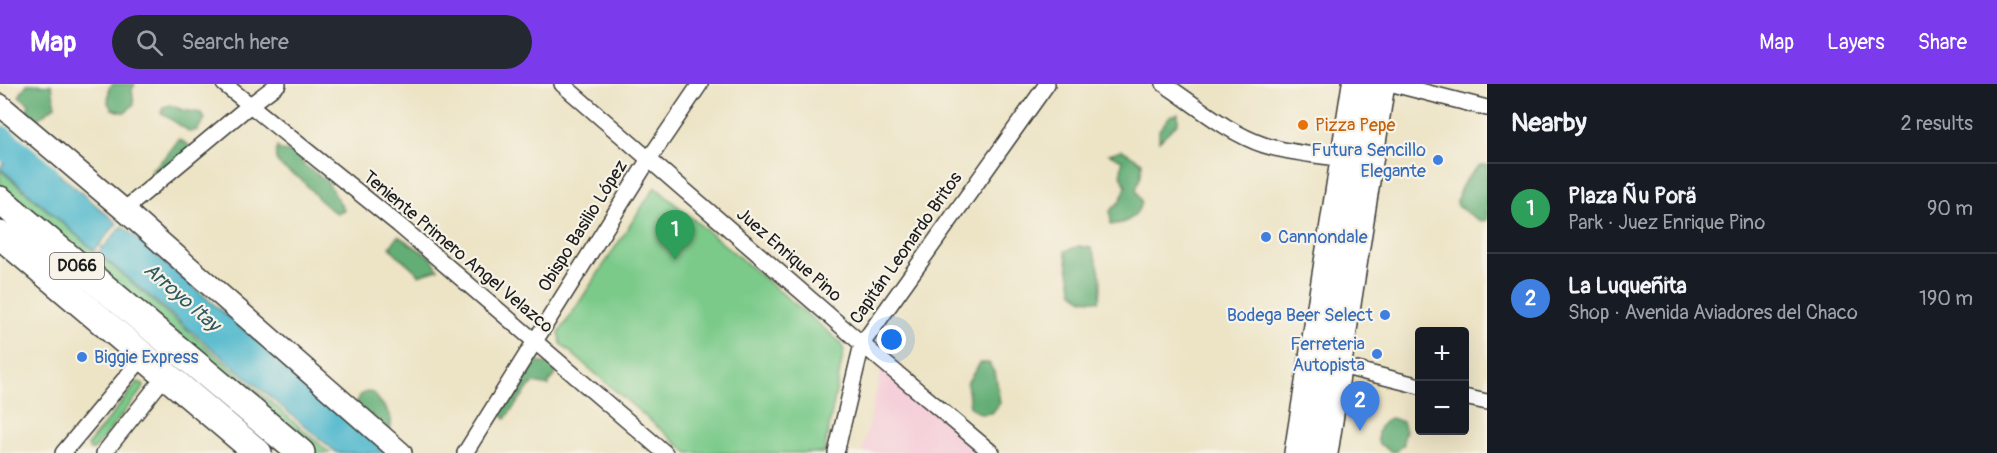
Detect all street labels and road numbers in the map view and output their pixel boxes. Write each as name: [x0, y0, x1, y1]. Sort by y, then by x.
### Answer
street label: Obispo Basilio López: [533, 156, 633, 296]
street label: Teniente Primero Angel Velazco: [358, 166, 558, 339]
street label: Capitán Leonardo Britos: [845, 167, 967, 329]
street label: Juez Enrique Pino: [731, 203, 847, 307]
road number: D066: [50, 253, 104, 279]

